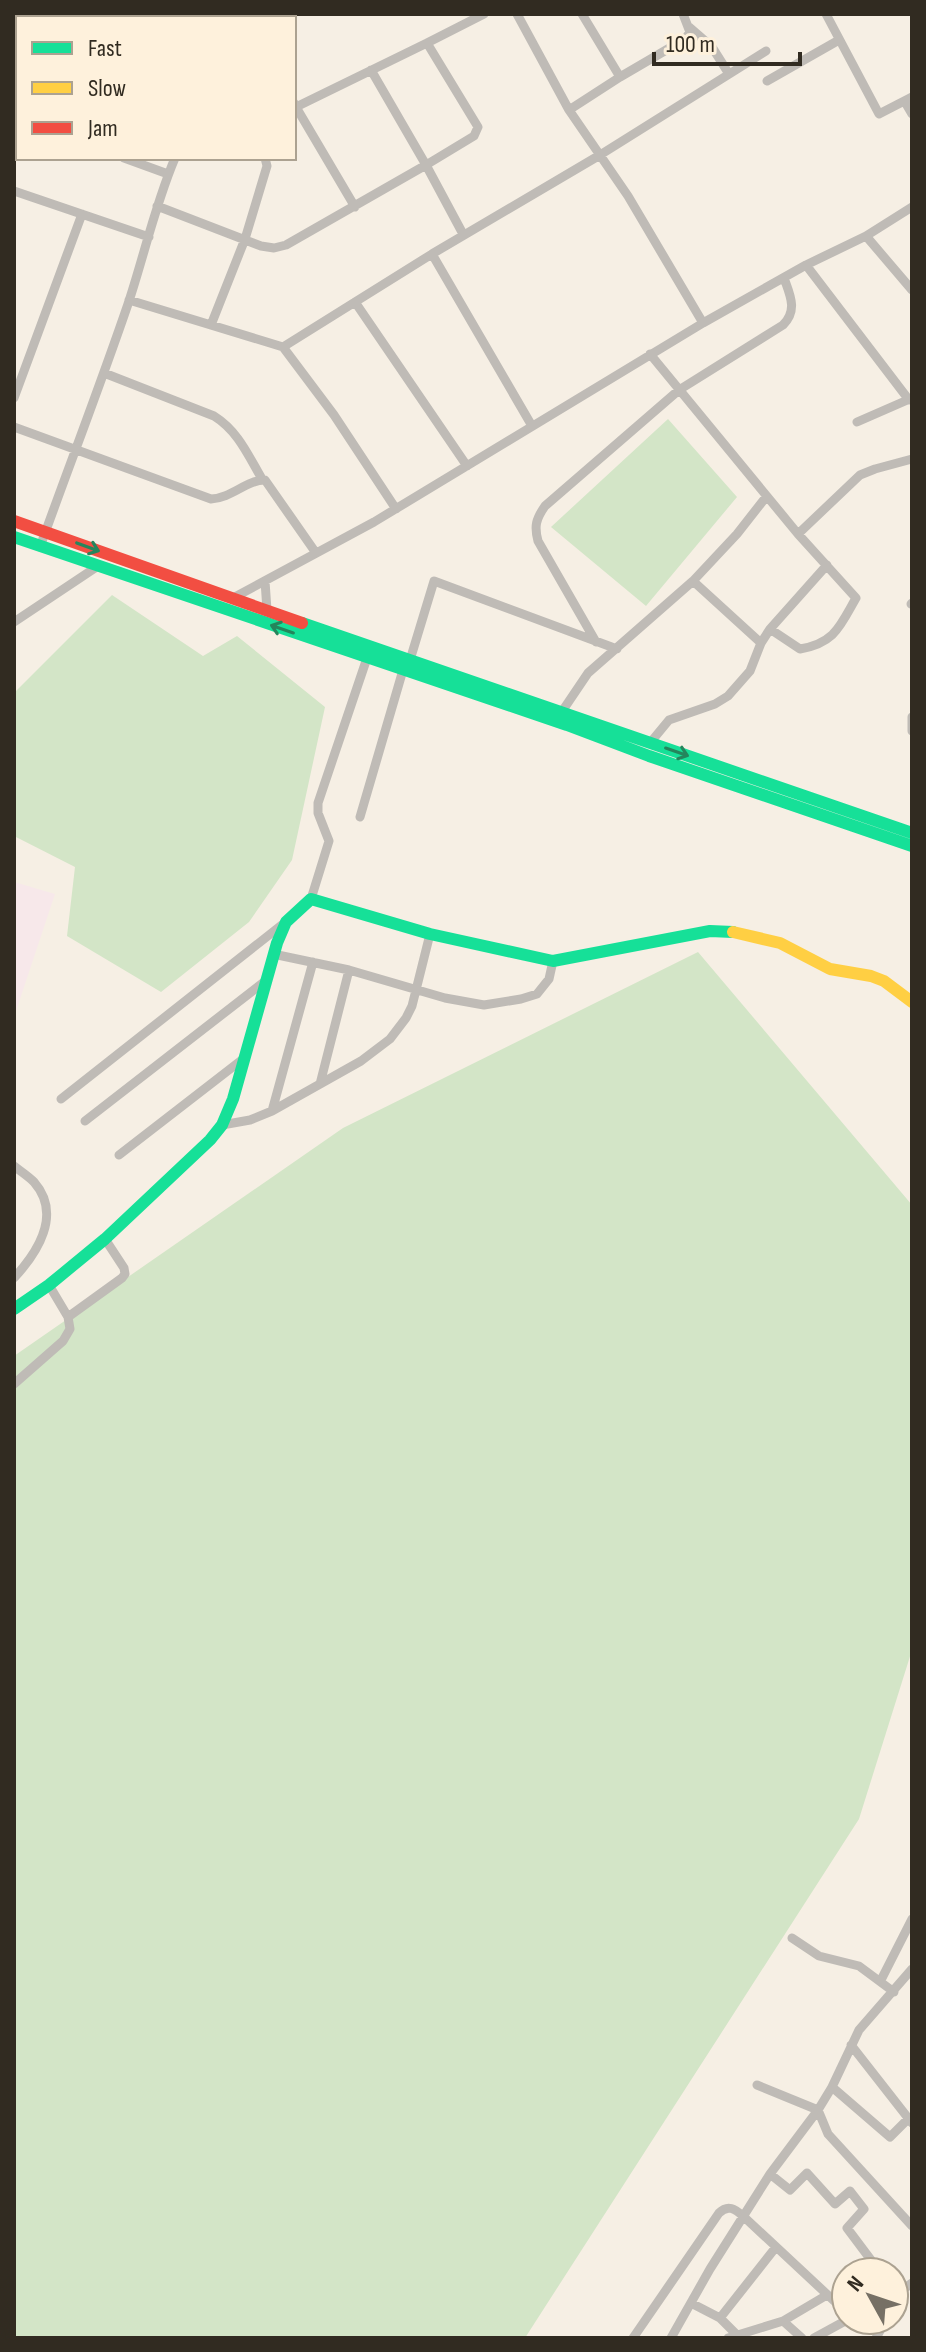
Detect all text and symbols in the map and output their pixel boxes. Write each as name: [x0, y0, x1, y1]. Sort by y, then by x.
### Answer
legend: [16, 16, 296, 160]
scale bar: [654, 16, 800, 66]
text: 100 m: [666, 30, 715, 59]
text: Fast: [88, 34, 122, 63]
text: Slow: [88, 74, 126, 103]
text: Jam: [87, 114, 118, 143]
one-way arrow: [75, 541, 99, 555]
one-way arrow: [270, 620, 295, 635]
one-way arrow: [664, 746, 689, 761]
north arrow: [830, 2256, 910, 2336]
text: N: [842, 2271, 870, 2297]

